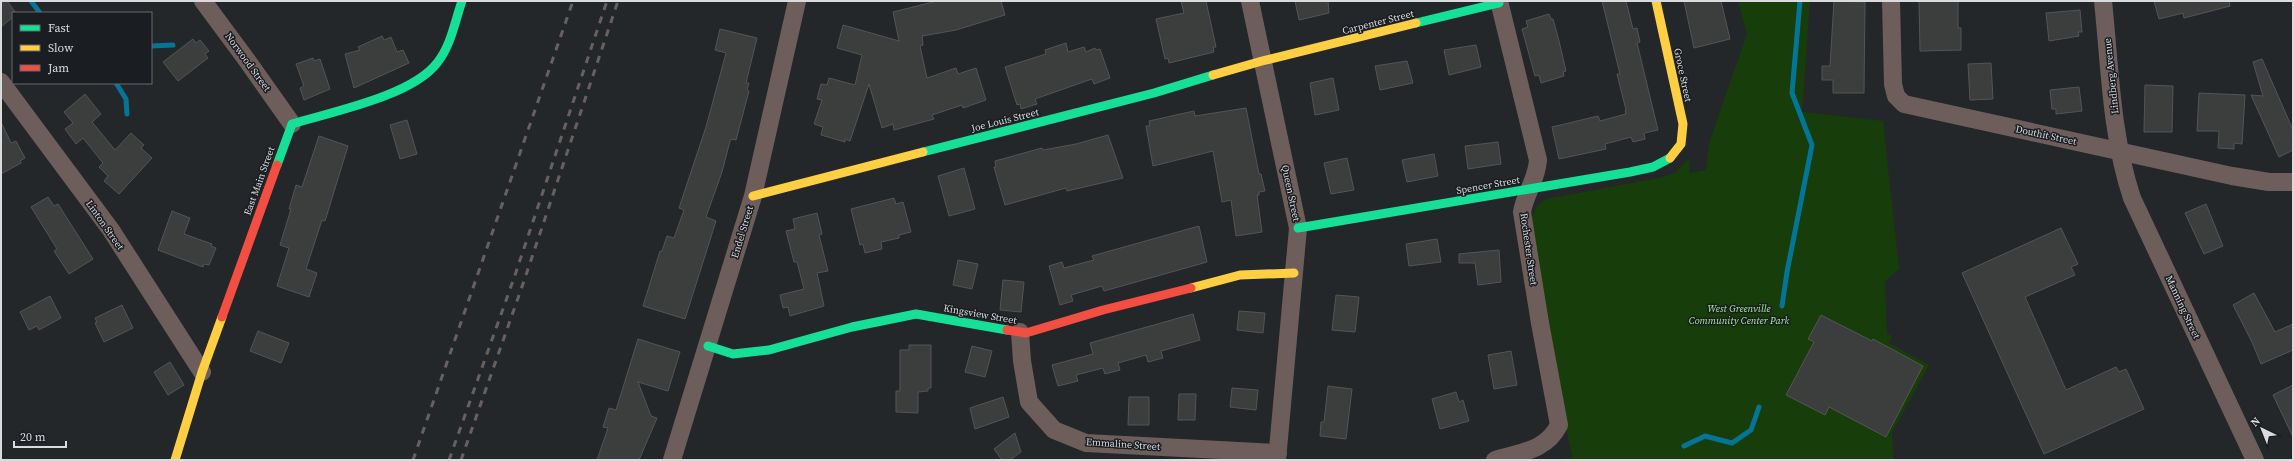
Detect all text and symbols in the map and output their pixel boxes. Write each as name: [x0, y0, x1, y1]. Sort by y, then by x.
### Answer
street label: Carpenter Street: [1341, 7, 1416, 37]
legend: [12, 12, 152, 84]
text: Fast: [48, 20, 70, 36]
street label: Norwood Street: [222, 30, 274, 94]
street label: Lindberg Avenue: [2101, 38, 2121, 114]
text: Slow: [48, 40, 74, 56]
street label: Groce Street: [1671, 47, 1695, 104]
text: Jam: [47, 60, 69, 76]
street label: Joe Louis Street: [969, 105, 1041, 135]
street label: Douthit Street: [2014, 122, 2078, 148]
street label: East Main Street: [241, 144, 278, 217]
street label: Queen Street: [1279, 164, 1303, 223]
street label: Spencer Street: [1455, 173, 1522, 197]
street label: Linton Street: [83, 198, 127, 253]
street label: Endel Street: [728, 204, 756, 260]
street label: Rochester Street: [1517, 212, 1541, 287]
street label: Manning Street: [2163, 273, 2204, 341]
street label: Kingsview Street: [942, 301, 1018, 327]
park label: West Greenville Community Center Park: [1689, 302, 1789, 327]
north arrow: [2242, 409, 2282, 449]
text: N: [2247, 414, 2264, 430]
scale bar: [14, 423, 66, 449]
text: 20 m: [20, 429, 46, 445]
street label: Emmaline Street: [1085, 435, 1161, 453]

